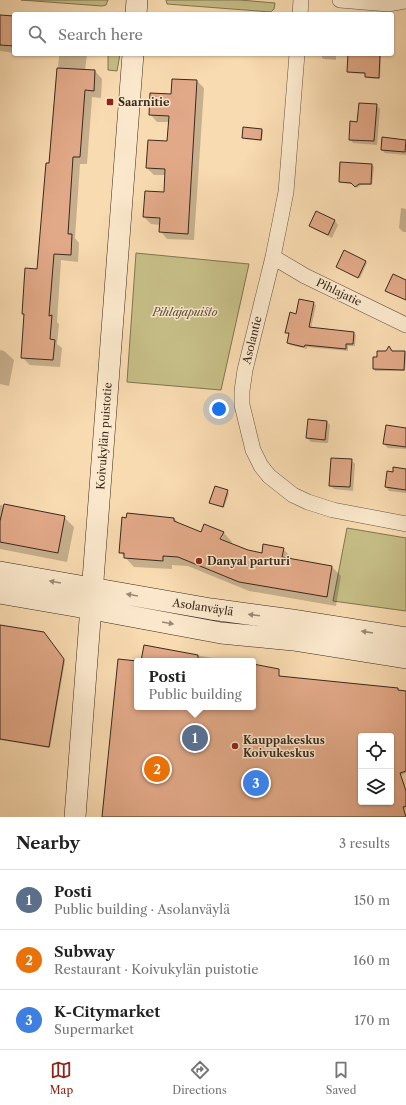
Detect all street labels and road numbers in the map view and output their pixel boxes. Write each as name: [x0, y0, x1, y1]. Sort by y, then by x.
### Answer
street label: Pihlajatie: [314, 275, 364, 309]
street label: Asolantie: [239, 315, 265, 366]
street label: Koivukylän puistotie: [93, 382, 115, 490]
street label: Asolanväylä: [170, 595, 235, 619]

